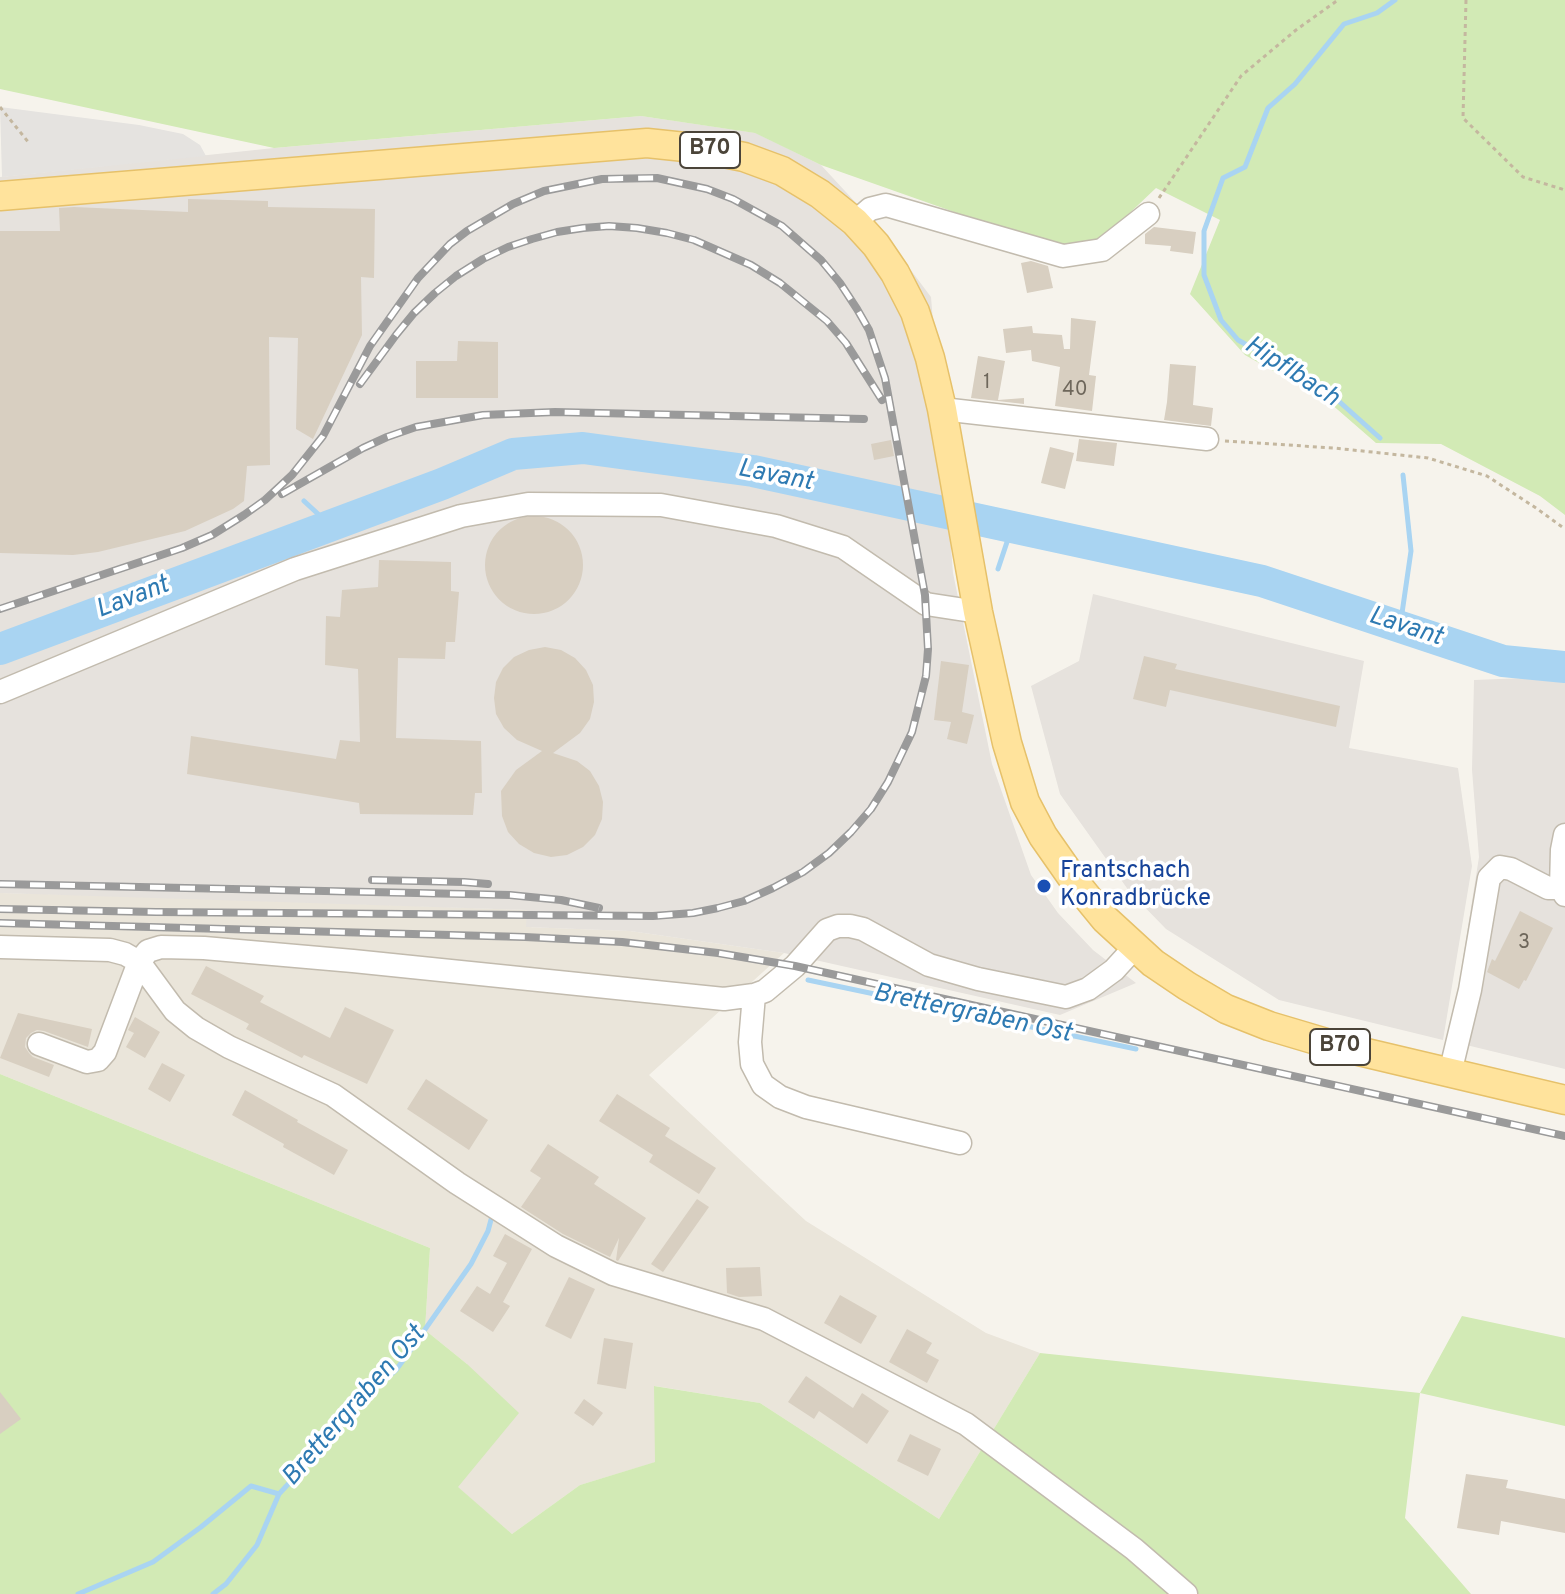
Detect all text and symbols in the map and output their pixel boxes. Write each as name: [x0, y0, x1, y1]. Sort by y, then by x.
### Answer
road number: B70: [680, 132, 740, 168]
water label: Hipflbach: [1238, 331, 1344, 415]
house number: 1: [983, 372, 991, 396]
house number: 40: [1062, 379, 1088, 403]
water label: Lavant: [735, 454, 815, 500]
water label: Lavant: [92, 571, 174, 627]
water label: Lavant: [1364, 601, 1446, 655]
place label: Frantschach Konradbrücke: [1060, 858, 1211, 914]
marker: Frantschach Konradbrücke: [1035, 877, 1053, 895]
house number: 3: [1518, 932, 1530, 956]
water label: Brettergraben Ost: [870, 979, 1074, 1051]
road number: B70: [1310, 1029, 1370, 1065]
water label: Brettergraben Ost: [277, 1321, 433, 1493]

